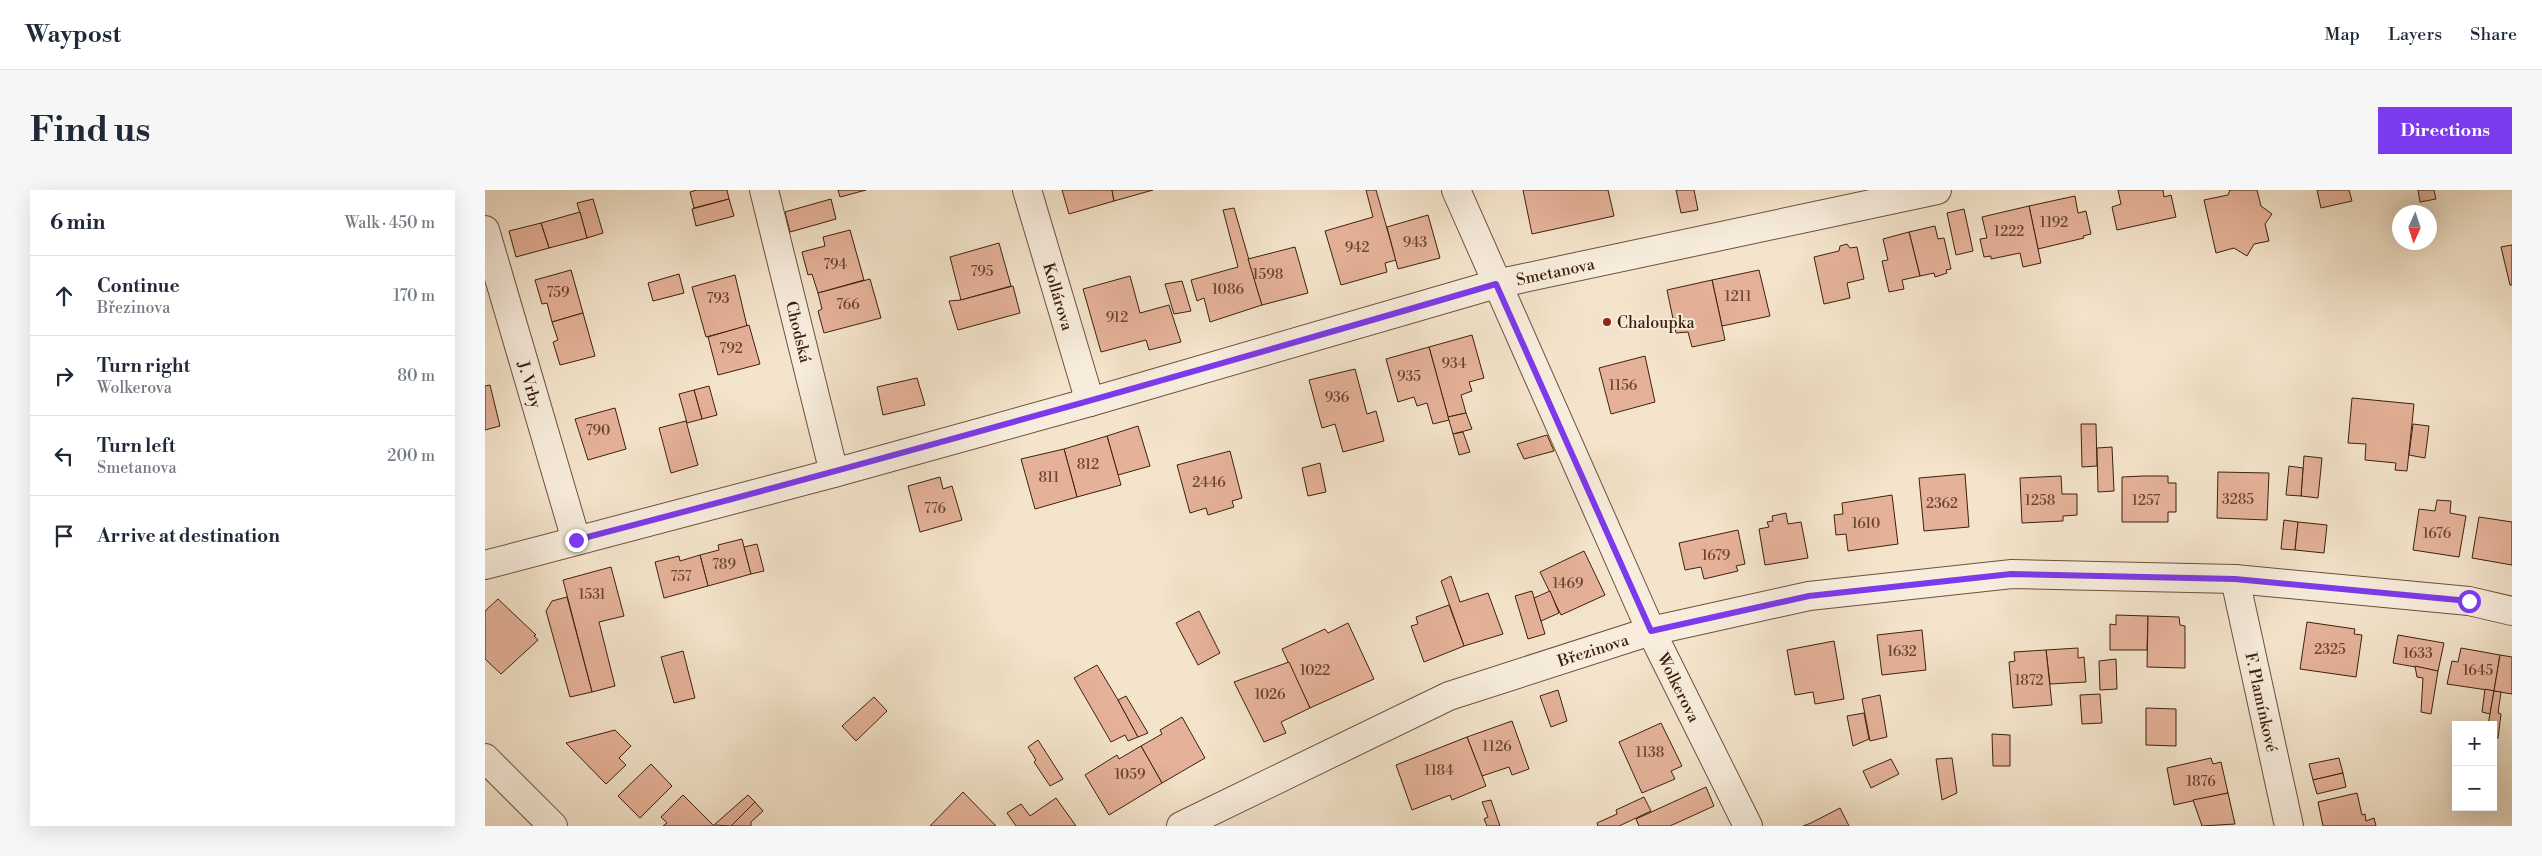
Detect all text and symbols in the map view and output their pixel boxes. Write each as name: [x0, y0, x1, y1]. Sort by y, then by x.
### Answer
text: Waypost: [25, 20, 121, 50]
text: Map: [2325, 23, 2360, 46]
text: Layers: [2388, 23, 2442, 46]
text: Share: [2470, 23, 2517, 46]
button: Directions: [2378, 107, 2512, 154]
text: Find us: [30, 109, 150, 152]
north arrow: [2392, 205, 2437, 250]
text: 6 min: [50, 210, 105, 236]
text: Walk · 450 m: [345, 213, 435, 233]
house number: 1192: [2040, 214, 2068, 232]
house number: 1222: [1994, 223, 2024, 241]
house number: 943: [1403, 234, 1428, 252]
house number: 942: [1345, 239, 1369, 257]
street label: Smetanova: [1514, 254, 1597, 290]
house number: 794: [823, 256, 847, 274]
street label: Kollárova: [1038, 260, 1077, 334]
house number: 795: [970, 263, 994, 281]
house number: 1598: [1253, 266, 1283, 284]
text: Continue: [97, 274, 180, 298]
house number: 1086: [1212, 281, 1244, 299]
icon: ahead: [50, 282, 78, 310]
house number: 759: [547, 284, 569, 302]
text: 170 m: [393, 286, 435, 306]
house number: 1211: [1725, 288, 1751, 306]
house number: 793: [706, 290, 730, 308]
house number: 766: [836, 296, 860, 314]
text: Březinova: [97, 298, 170, 318]
street label: Chodská: [781, 299, 816, 366]
house number: 912: [1106, 309, 1128, 327]
place label: Chaloupka: [1617, 313, 1696, 333]
marker: Chaloupka: [1601, 316, 1613, 328]
house number: 792: [719, 340, 743, 358]
text: Turn right: [97, 354, 190, 378]
house number: 934: [1442, 355, 1466, 373]
street label: J. Vrby: [513, 358, 546, 411]
icon: right: [50, 362, 78, 390]
text: 80 m: [397, 366, 435, 386]
house number: 935: [1397, 368, 1421, 386]
house number: 1156: [1609, 377, 1638, 395]
text: Wolkerova: [97, 378, 172, 398]
house number: 936: [1325, 389, 1350, 407]
house number: 790: [586, 422, 610, 440]
text: Turn left: [97, 434, 176, 458]
icon: left: [50, 442, 78, 470]
text: 200 m: [387, 446, 435, 466]
house number: 812: [1077, 456, 1099, 474]
text: Smetanova: [97, 458, 177, 478]
house number: 811: [1039, 469, 1059, 487]
house number: 2446: [1192, 474, 1226, 492]
house number: 3285: [2222, 491, 2254, 509]
house number: 1258: [2025, 492, 2055, 510]
house number: 1257: [2132, 492, 2160, 510]
house number: 2362: [1926, 495, 1958, 513]
house number: 776: [924, 500, 947, 518]
house number: 1610: [1852, 515, 1880, 533]
icon: arrive: [50, 522, 78, 550]
text: Arrive at destination: [97, 524, 280, 548]
house number: 1676: [2423, 525, 2452, 543]
route end: [565, 529, 588, 552]
house number: 1679: [1702, 547, 1730, 565]
house number: 789: [712, 556, 736, 574]
house number: 757: [670, 568, 692, 586]
house number: 1469: [1553, 575, 1583, 593]
house number: 1531: [578, 586, 606, 604]
route start: [2458, 590, 2481, 613]
street label: Březinova: [1554, 630, 1632, 672]
house number: 2325: [2314, 641, 2346, 659]
house number: 1632: [1887, 643, 1917, 661]
house number: 1633: [2403, 645, 2433, 663]
street label: Wolkerova: [1652, 649, 1704, 726]
street label: F. Plamínkové: [2240, 651, 2282, 754]
house number: 1022: [1300, 662, 1330, 680]
house number: 1645: [2463, 662, 2493, 680]
house number: 1872: [2014, 672, 2044, 690]
house number: 1026: [1254, 686, 1286, 704]
map controls: [2452, 721, 2497, 811]
button: +: [2452, 721, 2497, 766]
house number: 1126: [1482, 738, 1512, 756]
house number: 1138: [1636, 744, 1664, 762]
house number: 1184: [1424, 762, 1454, 780]
house number: 1059: [1114, 766, 1146, 784]
button: −: [2452, 766, 2497, 811]
house number: 1876: [2186, 773, 2216, 791]

